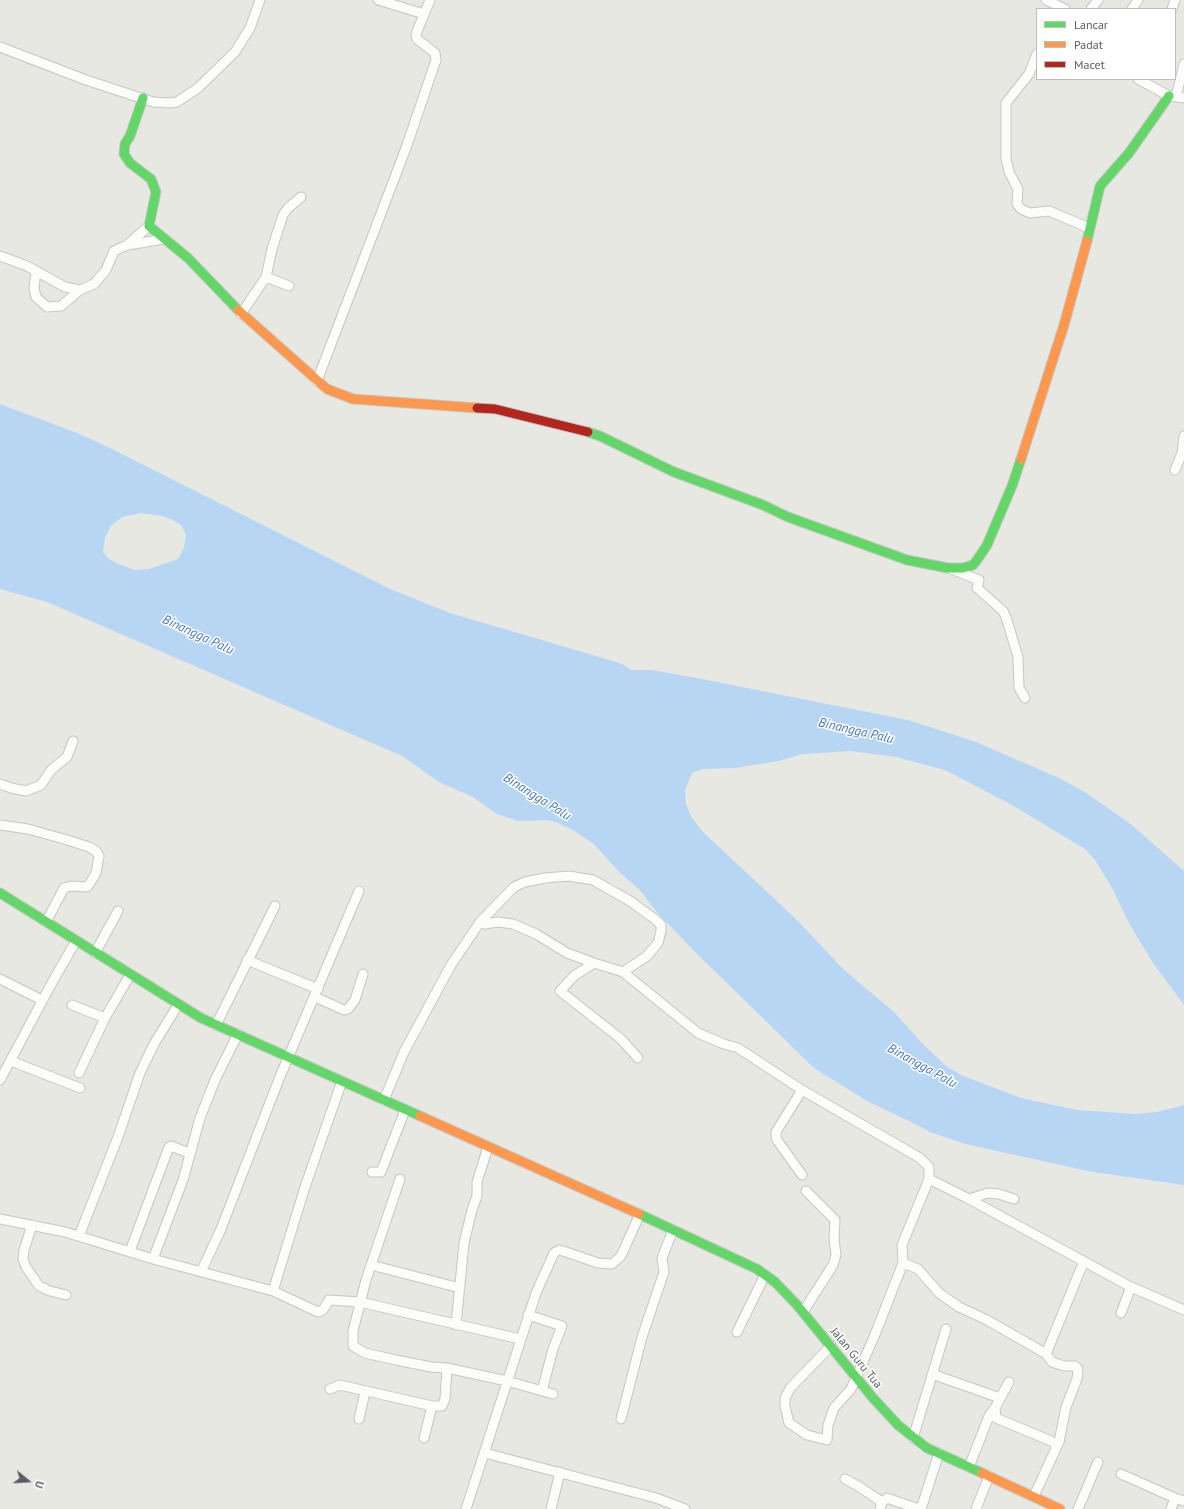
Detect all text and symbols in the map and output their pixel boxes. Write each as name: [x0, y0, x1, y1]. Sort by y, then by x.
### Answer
legend: [1036, 8, 1176, 80]
text: Lancar: [1074, 17, 1108, 32]
text: Padat: [1074, 37, 1103, 52]
text: Macet: [1074, 57, 1105, 72]
water label: Binangga Palu: [160, 612, 236, 658]
water label: Binangga Palu: [817, 715, 895, 747]
water label: Binangga Palu: [500, 770, 574, 824]
water label: Binangga Palu: [885, 1041, 959, 1091]
street label: Jalan Guru Tua: [827, 1325, 885, 1391]
north arrow: [8, 1461, 48, 1501]
text: U: [32, 1479, 47, 1490]

